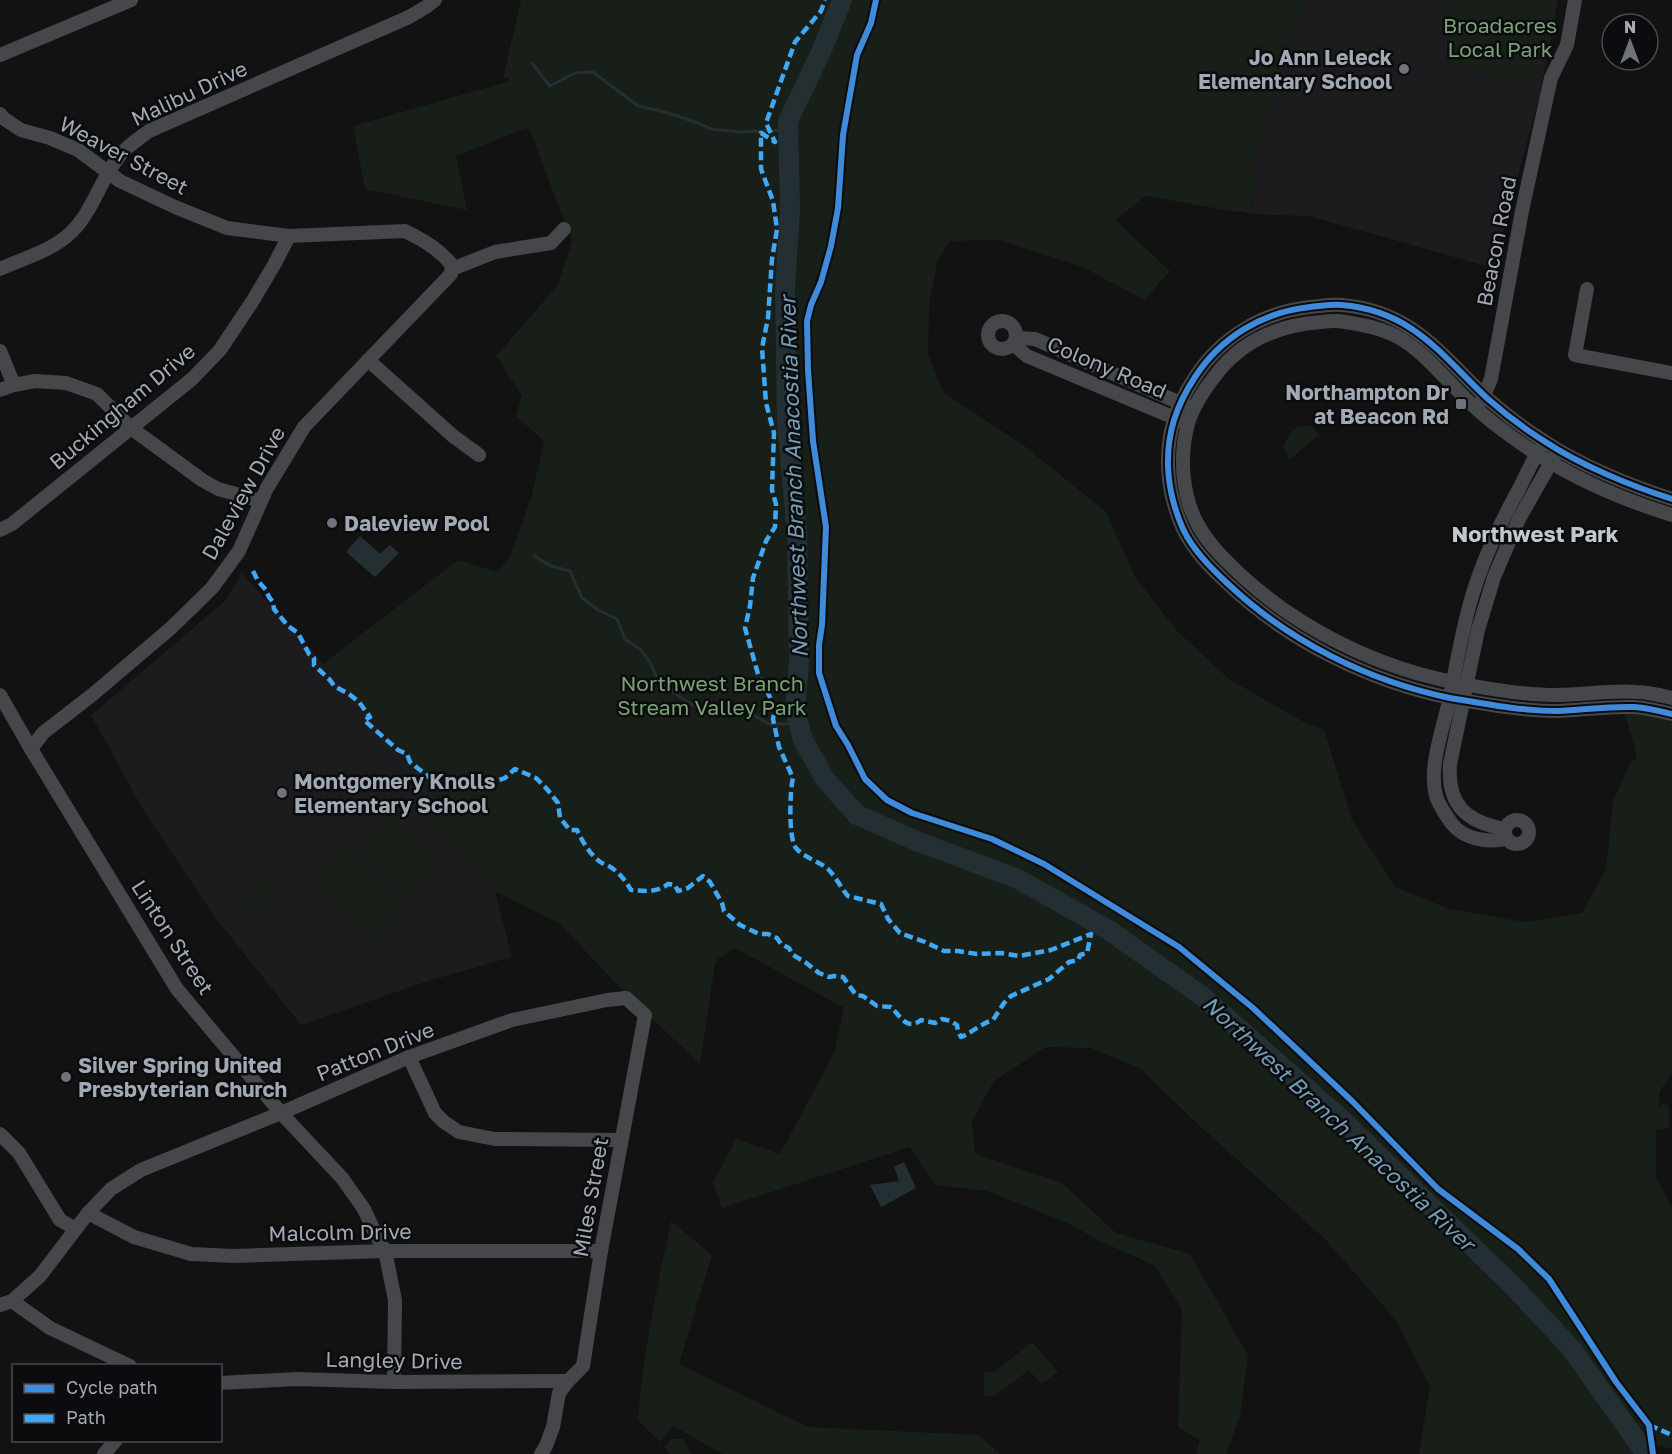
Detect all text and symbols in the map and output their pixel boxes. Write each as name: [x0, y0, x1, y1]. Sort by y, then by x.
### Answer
park label: Broadacres Local Park: [1443, 12, 1557, 62]
north arrow: [1600, 12, 1660, 72]
text: N: [1624, 17, 1636, 37]
place label: Jo Ann Leleck Elementary School: [1198, 44, 1392, 94]
street label: Malibu Drive: [127, 55, 251, 131]
marker: Jo Ann Leleck Elementary School: [1397, 62, 1411, 76]
street label: Weaver Street: [55, 110, 193, 200]
street label: Beacon Road: [1471, 174, 1521, 308]
water label: Northwest Branch Anacostia River: [773, 292, 813, 658]
street label: Colony Road: [1043, 330, 1171, 404]
street label: Buckingham Drive: [44, 337, 200, 475]
place label: Northampton Dr at Beacon Rd: [1285, 379, 1449, 429]
marker: Northampton Dr at Beacon Rd: [1454, 397, 1468, 411]
street label: Daleview Drive: [196, 422, 290, 564]
place label: Daleview Pool: [344, 510, 490, 536]
marker: Daleview Pool: [325, 516, 339, 530]
district label: Northwest Park: [1452, 520, 1619, 547]
park label: Northwest Branch Stream Valley Park: [617, 670, 807, 720]
place label: Montgomery Knolls Elementary School: [294, 768, 496, 818]
marker: Montgomery Knolls Elementary School: [275, 786, 289, 800]
street label: Linton Street: [126, 875, 220, 999]
water label: Northwest Branch Anacostia River: [1198, 990, 1483, 1259]
street label: Patton Drive: [312, 1016, 438, 1086]
place label: Silver Spring United Presbyterian Church: [78, 1052, 287, 1102]
marker: Silver Spring United Presbyterian Church: [59, 1070, 73, 1084]
street label: Miles Street: [567, 1135, 613, 1259]
street label: Malcolm Drive: [268, 1218, 412, 1246]
street label: Langley Drive: [325, 1346, 463, 1374]
legend: [12, 1364, 222, 1442]
text: Cycle path: [66, 1376, 158, 1398]
text: Path: [66, 1406, 106, 1428]

